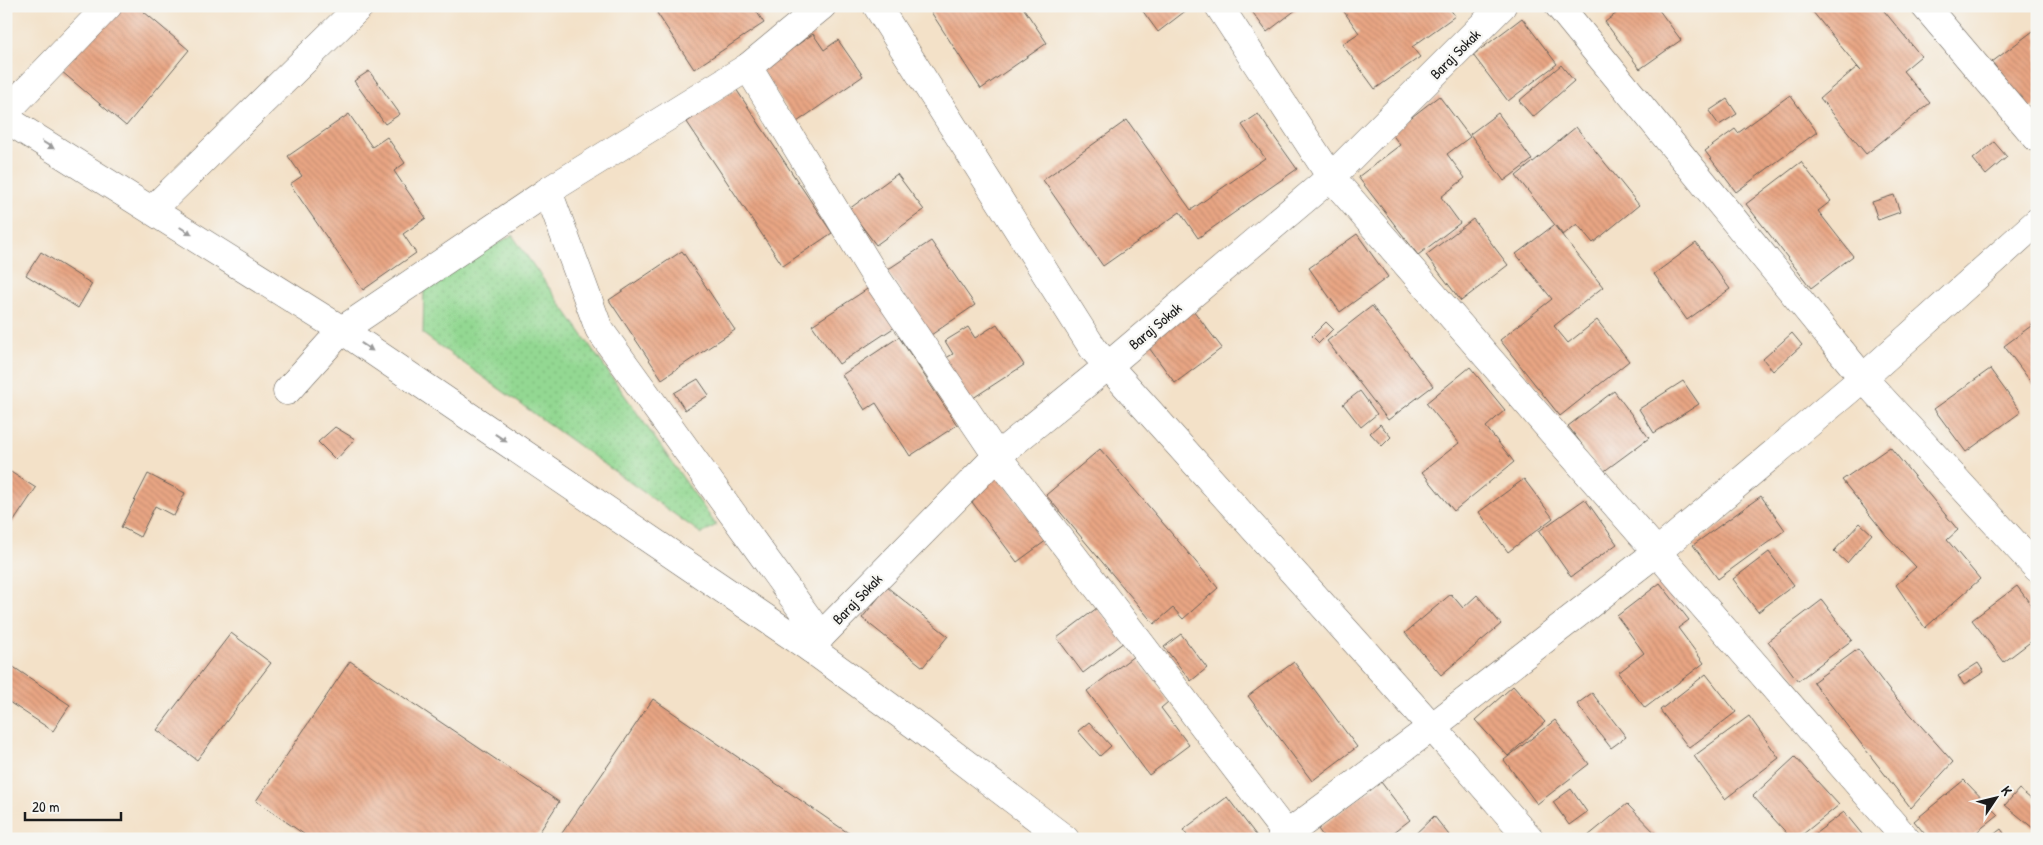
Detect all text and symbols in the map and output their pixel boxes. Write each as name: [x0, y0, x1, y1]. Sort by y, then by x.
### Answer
street label: Baraj Sokak: [1425, 24, 1485, 84]
one-way arrow: [41, 140, 54, 149]
one-way arrow: [179, 226, 192, 235]
street label: Baraj Sokak: [1124, 298, 1186, 354]
one-way arrow: [360, 342, 373, 352]
one-way arrow: [494, 433, 508, 443]
street label: Baraj Sokak: [827, 569, 887, 629]
north arrow: [1970, 772, 2020, 822]
text: K: [1997, 782, 2017, 799]
scale bar: [25, 790, 121, 822]
text: 20 m: [32, 796, 59, 817]

